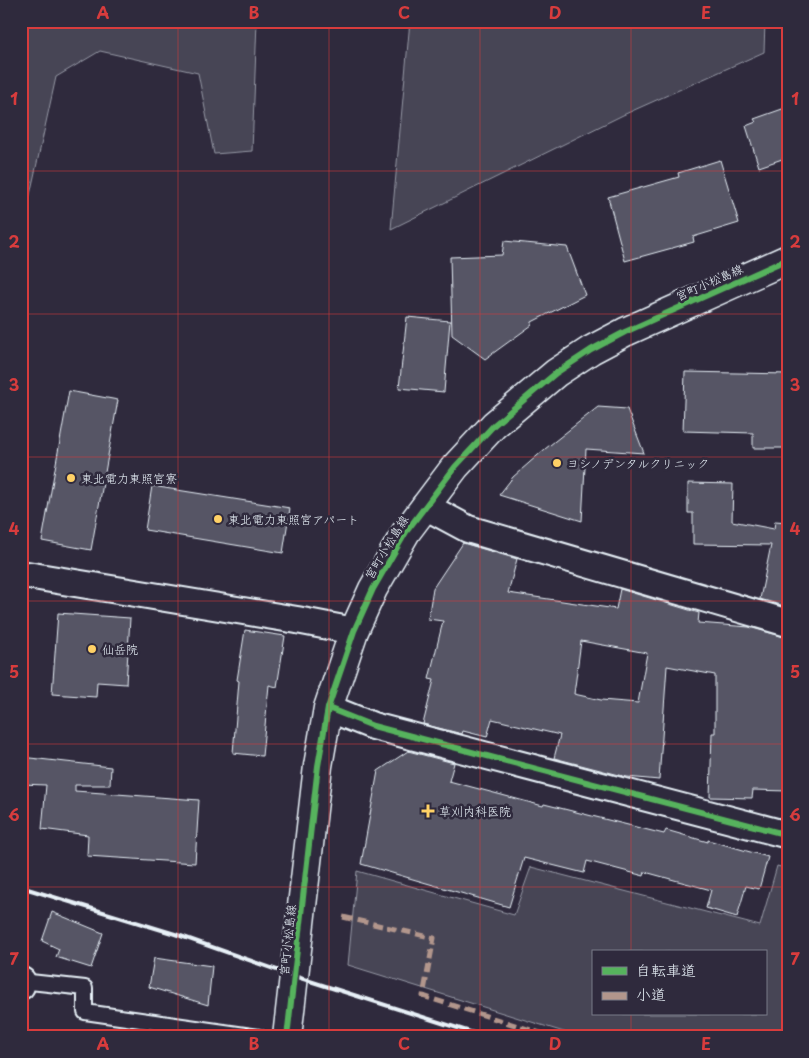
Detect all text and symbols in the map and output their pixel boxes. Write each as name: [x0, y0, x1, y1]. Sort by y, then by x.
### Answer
text: A: [97, 0, 110, 24]
text: B: [249, 0, 260, 24]
text: C: [398, 0, 410, 24]
text: D: [549, 0, 561, 24]
text: E: [701, 0, 711, 24]
text: 1: [10, 86, 18, 110]
text: 1: [791, 86, 799, 110]
text: 2: [8, 229, 20, 253]
text: 2: [789, 229, 801, 253]
street label: 宮町小松島線: [672, 259, 746, 305]
text: 3: [9, 372, 19, 396]
text: 3: [790, 372, 800, 396]
place label: ヨシノデンタルクリニック: [567, 454, 709, 472]
marker: ヨシノデンタルクリニック: [551, 457, 563, 469]
place label: 東北電力東照宮寮: [81, 469, 177, 487]
marker: 東北電力東照宮寮: [65, 472, 77, 484]
place label: 東北電力東照宮アパート: [228, 510, 359, 528]
street label: 宮町小松島線: [360, 511, 412, 583]
marker: 東北電力東照宮アパート: [212, 513, 224, 525]
text: 4: [9, 516, 20, 540]
text: 4: [790, 516, 801, 540]
place label: 仙岳院: [102, 640, 138, 658]
marker: 仙岳院: [86, 643, 98, 655]
text: 5: [9, 659, 19, 683]
text: 5: [790, 659, 800, 683]
text: 6: [8, 802, 20, 826]
place label: 草刈内科医院: [439, 802, 511, 820]
text: 6: [789, 802, 801, 826]
marker: 草刈内科医院: [421, 804, 435, 818]
street label: 宮町小松島線: [274, 903, 300, 977]
text: 7: [9, 946, 19, 970]
text: 7: [790, 946, 800, 970]
legend: [592, 950, 766, 1016]
text: 自転車道: [636, 958, 696, 981]
text: 小道: [636, 982, 666, 1005]
text: A: [97, 1031, 110, 1055]
text: B: [249, 1031, 260, 1055]
text: C: [398, 1031, 410, 1055]
text: D: [549, 1031, 561, 1055]
text: E: [701, 1031, 711, 1055]

